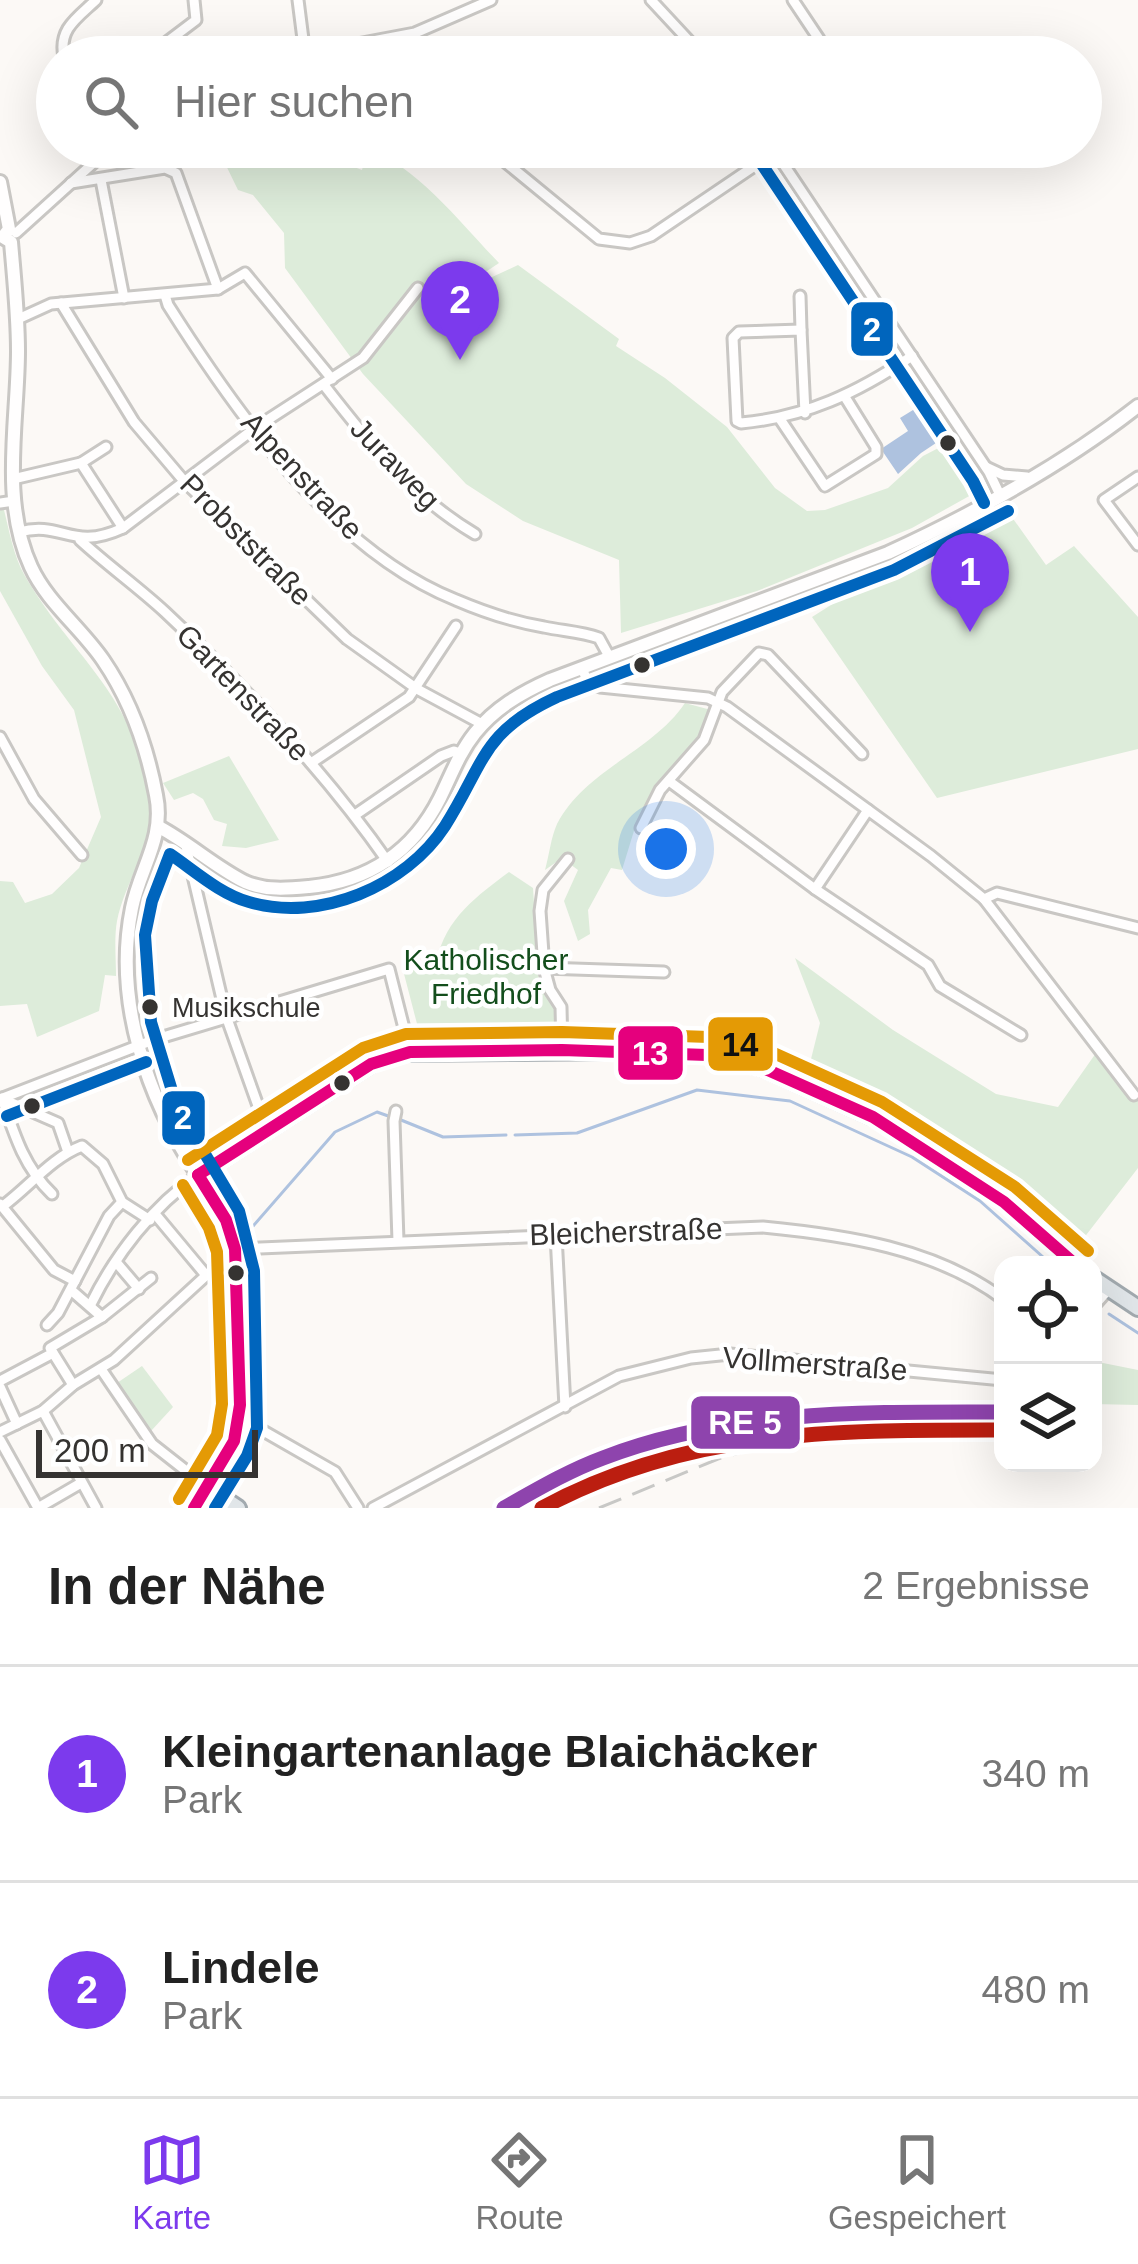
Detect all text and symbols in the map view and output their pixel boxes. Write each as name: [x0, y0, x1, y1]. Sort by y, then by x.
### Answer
search box: [36, 36, 1102, 168]
icon: search: [78, 69, 144, 135]
text: Hier suchen: [174, 76, 414, 127]
pin: 2: [421, 261, 499, 360]
line badge: 2: [849, 300, 895, 358]
text: 2: [863, 311, 881, 348]
street label: Alpenstraße: [235, 405, 370, 546]
street label: Juraweg: [344, 411, 447, 516]
unlabelled marker: [937, 432, 959, 454]
street label: Probststraße: [174, 467, 319, 612]
pin: 1: [931, 533, 1009, 632]
street label: Gartenstraße: [170, 618, 317, 768]
unlabelled marker: [631, 654, 653, 676]
your location: [636, 819, 696, 879]
park label: Katholischer Friedhof: [403, 943, 569, 1010]
place label: Musikschule: [172, 993, 321, 1023]
marker: Musikschule: [139, 996, 161, 1018]
line badge: 14: [706, 1015, 775, 1073]
line badge: 13: [616, 1024, 685, 1082]
text: 14: [722, 1026, 759, 1063]
text: 13: [632, 1035, 668, 1072]
unlabelled marker: [331, 1072, 353, 1094]
line badge: 2: [160, 1089, 207, 1147]
unlabelled marker: [21, 1095, 43, 1117]
text: 2: [174, 1099, 192, 1136]
street label: Bleicherstraße: [529, 1212, 723, 1251]
map controls: [994, 1256, 1102, 1472]
button: locate: [994, 1256, 1102, 1364]
unlabelled marker: [225, 1262, 247, 1284]
street label: Vollmerstraße: [722, 1341, 908, 1386]
button: layers: [994, 1364, 1102, 1472]
line badge: RE 5: [689, 1394, 802, 1451]
text: RE 5: [708, 1404, 782, 1441]
scale bar: [36, 1424, 258, 1477]
text: 200 m: [54, 1432, 146, 1469]
text: In der Nähe: [48, 1558, 326, 1615]
text: 2 Ergebnisse: [862, 1564, 1090, 1607]
text: Kleingartenanlage Blaichäcker: [162, 1726, 817, 1777]
text: 1: [76, 1752, 98, 1795]
text: 340 m: [982, 1752, 1090, 1795]
text: Park: [162, 1778, 242, 1821]
text: Lindele: [162, 1942, 320, 1993]
text: 2: [76, 1968, 98, 2011]
text: 480 m: [982, 1968, 1090, 2011]
text: Park: [162, 1994, 242, 2037]
tab: Karte: [132, 2127, 211, 2237]
tab: Route: [475, 2127, 564, 2237]
tab: Gespeichert: [828, 2127, 1006, 2237]

